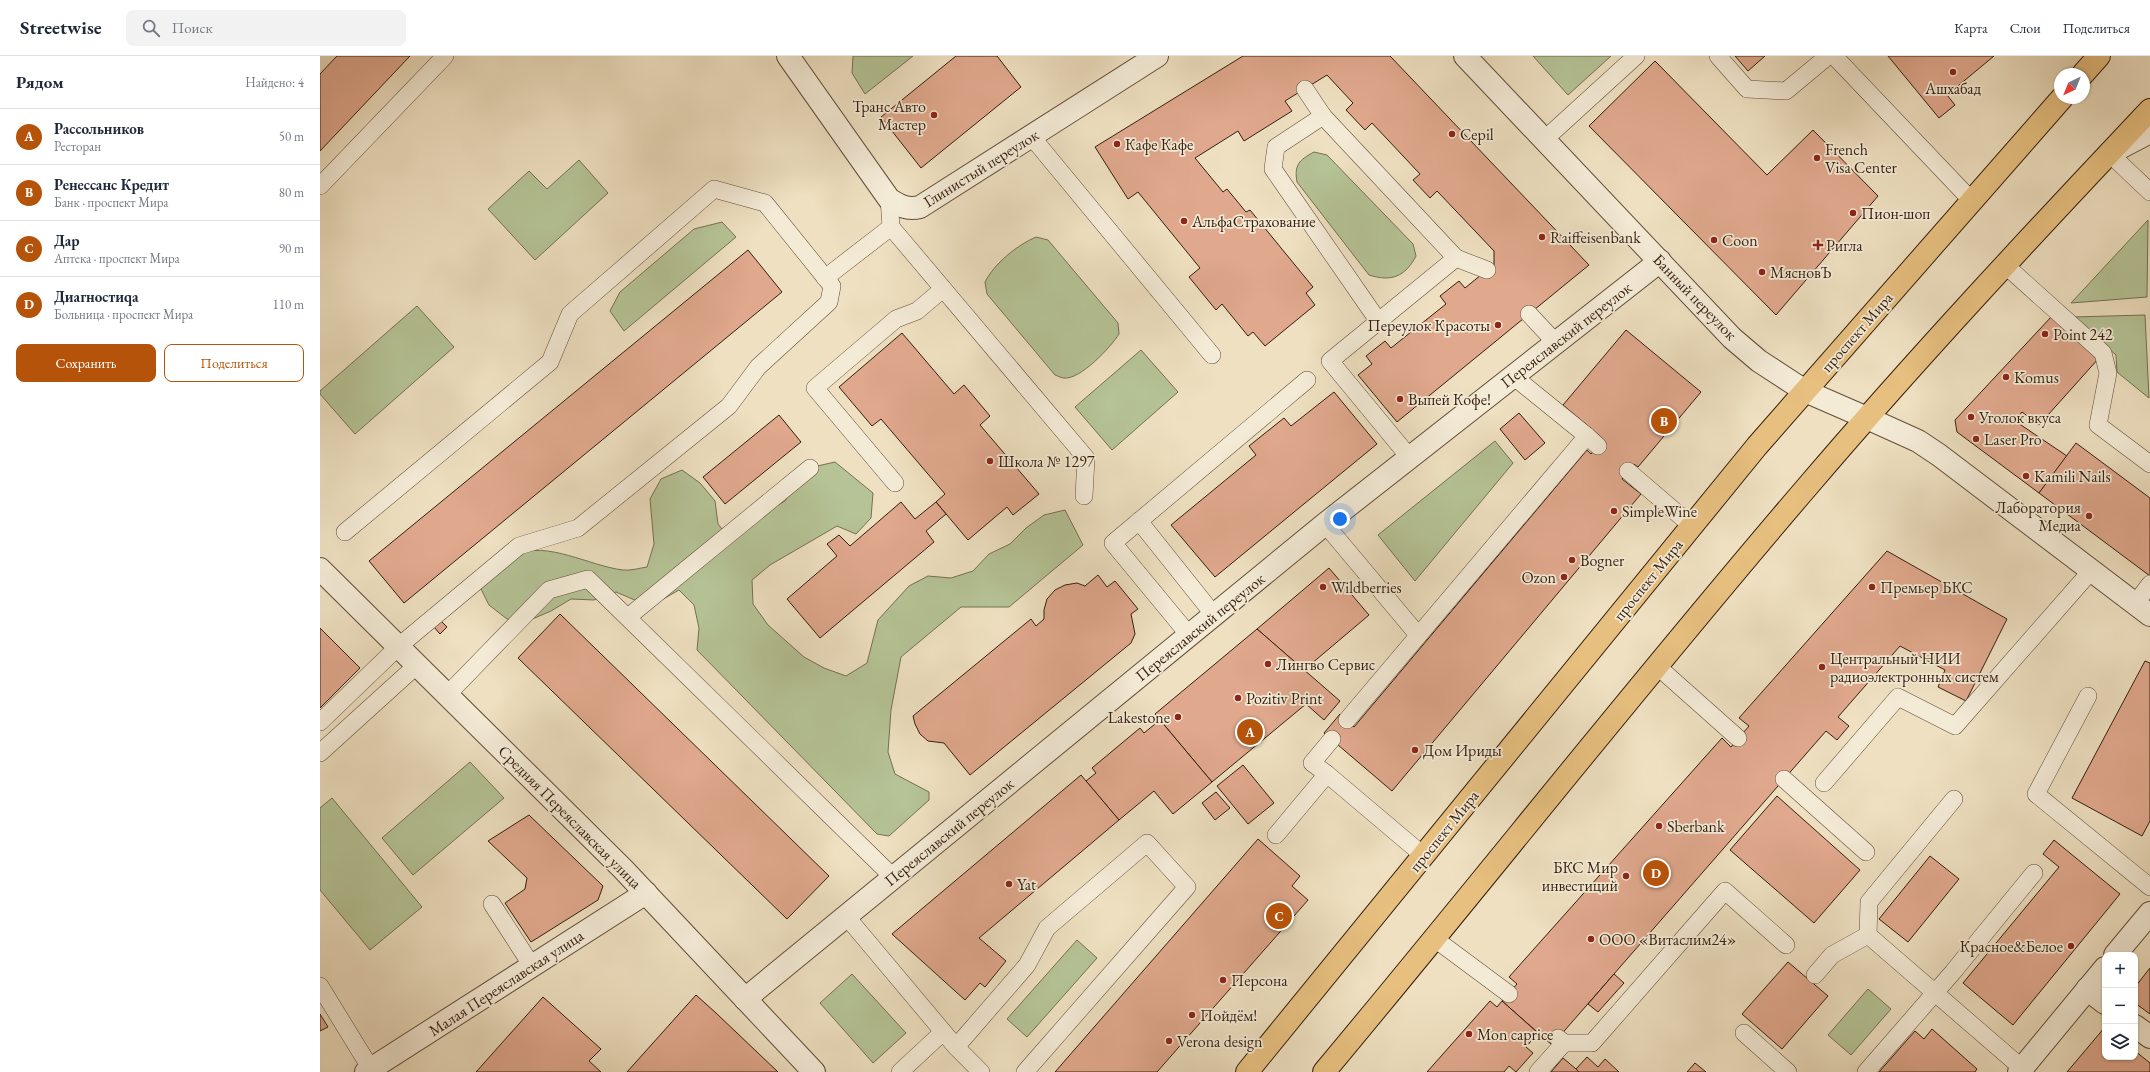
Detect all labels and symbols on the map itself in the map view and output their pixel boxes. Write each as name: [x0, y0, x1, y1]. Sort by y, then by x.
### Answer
marker: Ашхабад: [1948, 67, 1958, 77]
north arrow: [2054, 68, 2090, 104]
place label: Ашхабад: [1924, 78, 1982, 99]
place label: Транс Авто Мастер: [852, 96, 926, 135]
marker: Транс Авто Мастер: [929, 110, 939, 120]
street label: Глинистый переулок: [919, 124, 1043, 212]
place label: Cepil: [1460, 124, 1494, 145]
marker: Cepil: [1447, 129, 1457, 139]
place label: Кафе Кафе: [1125, 134, 1193, 155]
marker: Кафе Кафе: [1112, 139, 1122, 149]
place label: French Visa Center: [1825, 139, 1897, 178]
marker: French Visa Center: [1812, 153, 1822, 163]
place label: Пион-шоп: [1861, 203, 1930, 224]
marker: Пион-шоп: [1848, 208, 1858, 218]
place label: АльфаСтрахование: [1191, 211, 1316, 232]
marker: АльфаСтрахование: [1179, 216, 1189, 226]
place label: Raiffeisenbank: [1550, 227, 1641, 248]
place label: Coon: [1722, 230, 1758, 251]
marker: Raiffeisenbank: [1537, 232, 1547, 242]
marker: Coon: [1709, 235, 1719, 245]
place label: Ригла: [1826, 235, 1863, 256]
marker: Ригла: [1813, 240, 1823, 250]
street label: Банный переулок: [1648, 249, 1742, 345]
place label: МясновЪ: [1770, 262, 1831, 283]
marker: МясновЪ: [1757, 267, 1767, 277]
street label: Переяславский переулок: [1496, 277, 1636, 393]
street label: проспект Мира: [1816, 287, 1898, 376]
place label: Переулок Красоты: [1368, 315, 1490, 336]
marker: Переулок Красоты: [1493, 320, 1503, 330]
place label: Point 242: [2053, 324, 2113, 345]
marker: Point 242: [2040, 329, 2050, 339]
place label: Komus: [2014, 367, 2059, 388]
marker: Komus: [2001, 372, 2011, 382]
place label: Выпей Кофе!: [1408, 389, 1491, 410]
marker: Выпей Кофе!: [1395, 394, 1405, 404]
pin: B: [1651, 406, 1677, 436]
place label: Уголок вкуса: [1978, 407, 2062, 428]
marker: Уголок вкуса: [1966, 412, 1976, 422]
place label: Laser Pro: [1984, 429, 2042, 450]
marker: Laser Pro: [1971, 434, 1981, 444]
place label: Школа № 1297: [998, 451, 1095, 472]
marker: Школа № 1297: [985, 456, 995, 466]
place label: Kamili Nails: [2034, 466, 2111, 487]
marker: Kamili Nails: [2021, 471, 2031, 481]
place label: Лаборатория Медиа: [1995, 497, 2082, 536]
place label: SimpleWine: [1622, 501, 1697, 522]
marker: SimpleWine: [1609, 506, 1619, 516]
your location: [1330, 509, 1350, 529]
marker: Лаборатория Медиа: [2084, 511, 2094, 521]
street label: проспект Мира: [1609, 534, 1688, 625]
place label: Bogner: [1580, 550, 1625, 571]
marker: Bogner: [1567, 555, 1577, 565]
place label: Ozon: [1521, 567, 1557, 588]
street label: Переяславский переулок: [1131, 568, 1269, 686]
marker: Ozon: [1559, 572, 1569, 582]
place label: Wildberries: [1331, 577, 1402, 598]
place label: Премьер БКС: [1880, 577, 1973, 598]
marker: Wildberries: [1318, 582, 1328, 592]
marker: Премьер БКС: [1867, 582, 1877, 592]
place label: Центральный НИИ радиоэлектронных систем: [1830, 648, 1999, 687]
place label: Лингво Сервис: [1276, 654, 1375, 675]
marker: Лингво Сервис: [1263, 659, 1273, 669]
marker: Центральный НИИ радиоэлектронных систем: [1817, 662, 1827, 672]
place label: Pozitiv Print: [1246, 688, 1322, 709]
marker: Pozitiv Print: [1233, 693, 1243, 703]
place label: Lakestone: [1108, 707, 1170, 728]
marker: Lakestone: [1173, 712, 1183, 722]
pin: A: [1237, 717, 1263, 747]
place label: Дом Ириды: [1423, 740, 1502, 761]
street label: Средняя Переяславская улица: [494, 741, 647, 894]
marker: Дом Ириды: [1410, 745, 1420, 755]
street label: Переяславский переулок: [880, 773, 1018, 891]
street label: проспект Мира: [1405, 785, 1484, 876]
place label: Sberbank: [1667, 816, 1725, 837]
marker: Sberbank: [1654, 821, 1664, 831]
place label: БКС Мир инвестиций: [1542, 857, 1619, 896]
pin: D: [1643, 858, 1669, 888]
marker: БКС Мир инвестиций: [1621, 871, 1631, 881]
place label: Yat: [1017, 874, 1036, 895]
marker: Yat: [1004, 879, 1014, 889]
pin: C: [1266, 901, 1292, 931]
street label: Малая Переяславская улица: [424, 925, 588, 1041]
place label: ООО «Витаслим24»: [1599, 929, 1736, 950]
marker: ООО «Витаслим24»: [1586, 934, 1596, 944]
place label: Красное&Белое: [1960, 936, 2063, 957]
marker: Красное&Белое: [2066, 941, 2076, 951]
place label: Персона: [1231, 970, 1288, 991]
marker: Персона: [1218, 975, 1228, 985]
place label: Пойдём!: [1200, 1005, 1257, 1026]
marker: Пойдём!: [1187, 1010, 1197, 1020]
place label: Mon caprice: [1477, 1024, 1553, 1045]
marker: Mon caprice: [1464, 1029, 1474, 1039]
place label: Verona design: [1177, 1031, 1263, 1052]
marker: Verona design: [1164, 1036, 1174, 1046]

